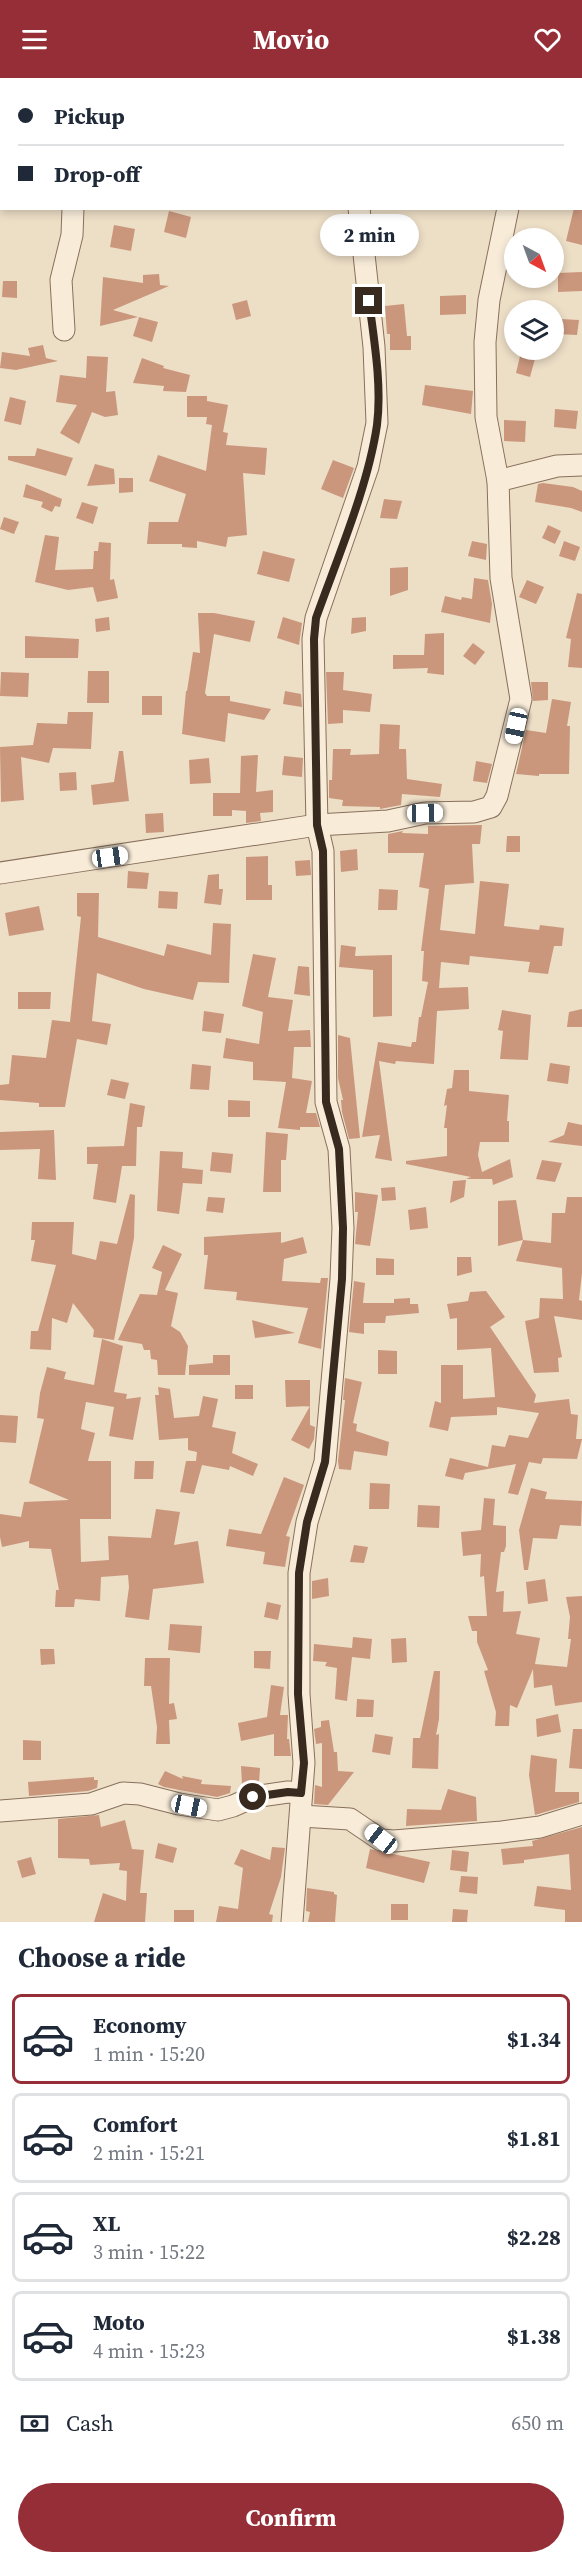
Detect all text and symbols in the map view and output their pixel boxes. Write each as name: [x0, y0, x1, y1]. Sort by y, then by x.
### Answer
text: Movio: [253, 21, 329, 58]
icon: menu: [18, 23, 51, 56]
icon: heart: [531, 23, 564, 56]
text: Pickup: [54, 101, 125, 131]
text: Drop-off: [54, 159, 140, 189]
callout: 2 min: [320, 214, 418, 256]
text: 2 min: [344, 221, 395, 249]
north arrow: [504, 228, 564, 288]
map controls: [504, 228, 564, 360]
route end: [355, 287, 382, 314]
button: layers: [504, 300, 564, 360]
car: [503, 707, 529, 745]
car: [407, 804, 443, 822]
car: [91, 846, 129, 868]
route start: [239, 1783, 266, 1810]
car: [170, 1793, 208, 1819]
car: [361, 1821, 401, 1857]
text: Choose a ride: [18, 1939, 186, 1976]
text: Economy: [93, 2010, 187, 2040]
icon: car: [21, 2012, 75, 2066]
text: $1.34: [507, 2024, 561, 2054]
text: 1 min · 15:20: [93, 2040, 205, 2068]
text: Comfort: [93, 2109, 177, 2139]
icon: car: [21, 2111, 75, 2165]
text: $1.81: [507, 2123, 561, 2153]
text: 2 min · 15:21: [93, 2139, 205, 2167]
text: XL: [93, 2208, 120, 2238]
icon: car: [21, 2210, 75, 2264]
text: $2.28: [507, 2222, 561, 2252]
text: 3 min · 15:22: [93, 2238, 205, 2266]
text: Moto: [93, 2307, 145, 2337]
icon: car: [21, 2309, 75, 2363]
text: $1.38: [507, 2321, 561, 2351]
text: 4 min · 15:23: [93, 2337, 205, 2365]
icon: cash: [18, 2407, 51, 2440]
text: Cash: [66, 2408, 114, 2438]
text: 650 m: [511, 2409, 564, 2437]
button: Confirm: [18, 2483, 564, 2552]

